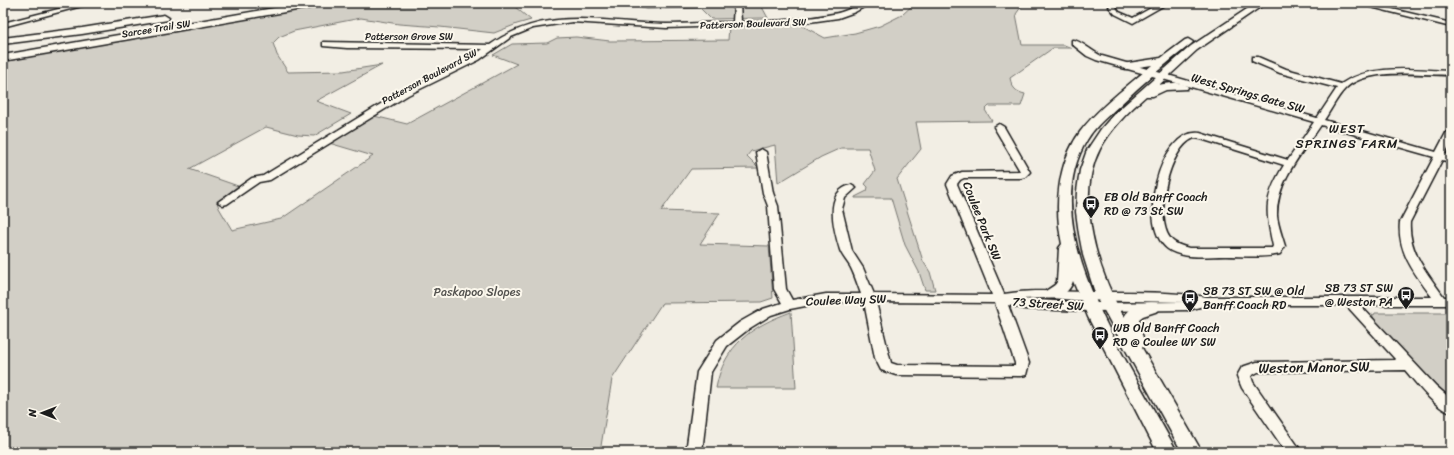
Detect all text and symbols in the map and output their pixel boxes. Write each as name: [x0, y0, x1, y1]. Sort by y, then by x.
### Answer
street label: Patterson Boulevard SW: [700, 13, 807, 35]
street label: Sarcee Trail SW: [120, 15, 192, 43]
street label: Patterson Grove SW: [365, 28, 453, 46]
street label: Patterson Boulevard SW: [378, 44, 481, 110]
street label: West Springs Gate SW: [1189, 66, 1308, 120]
district label: WEST SPRINGS FARM: [1296, 117, 1398, 155]
street label: Coulee Park SW: [956, 178, 1008, 264]
place label: EB Old Banff Coach RD @ 73 St SW: [1104, 186, 1208, 222]
bus stop icon: EB Old Banff Coach RD @ 73 St SW: [1081, 194, 1101, 219]
place label: SB 73 ST SW @ Weston PA: [1325, 277, 1393, 313]
place label: SB 73 ST SW @ Old Banff Coach RD: [1203, 280, 1305, 316]
park label: Paskapoo Slopes: [434, 281, 520, 303]
bus stop icon: SB 73 ST SW @ Weston PA: [1396, 285, 1416, 310]
street label: Coulee Way SW: [806, 288, 887, 312]
bus stop icon: SB 73 ST SW @ Old Banff Coach RD: [1180, 288, 1200, 313]
street label: 73 Street SW: [1012, 291, 1085, 318]
place label: WB Old Banff Coach RD @ Coulee WY SW: [1113, 317, 1220, 353]
bus stop icon: WB Old Banff Coach RD @ Coulee WY SW: [1090, 325, 1110, 350]
street label: Weston Manor SW: [1258, 354, 1370, 381]
north arrow: [22, 393, 62, 433]
text: N: [23, 409, 42, 418]

